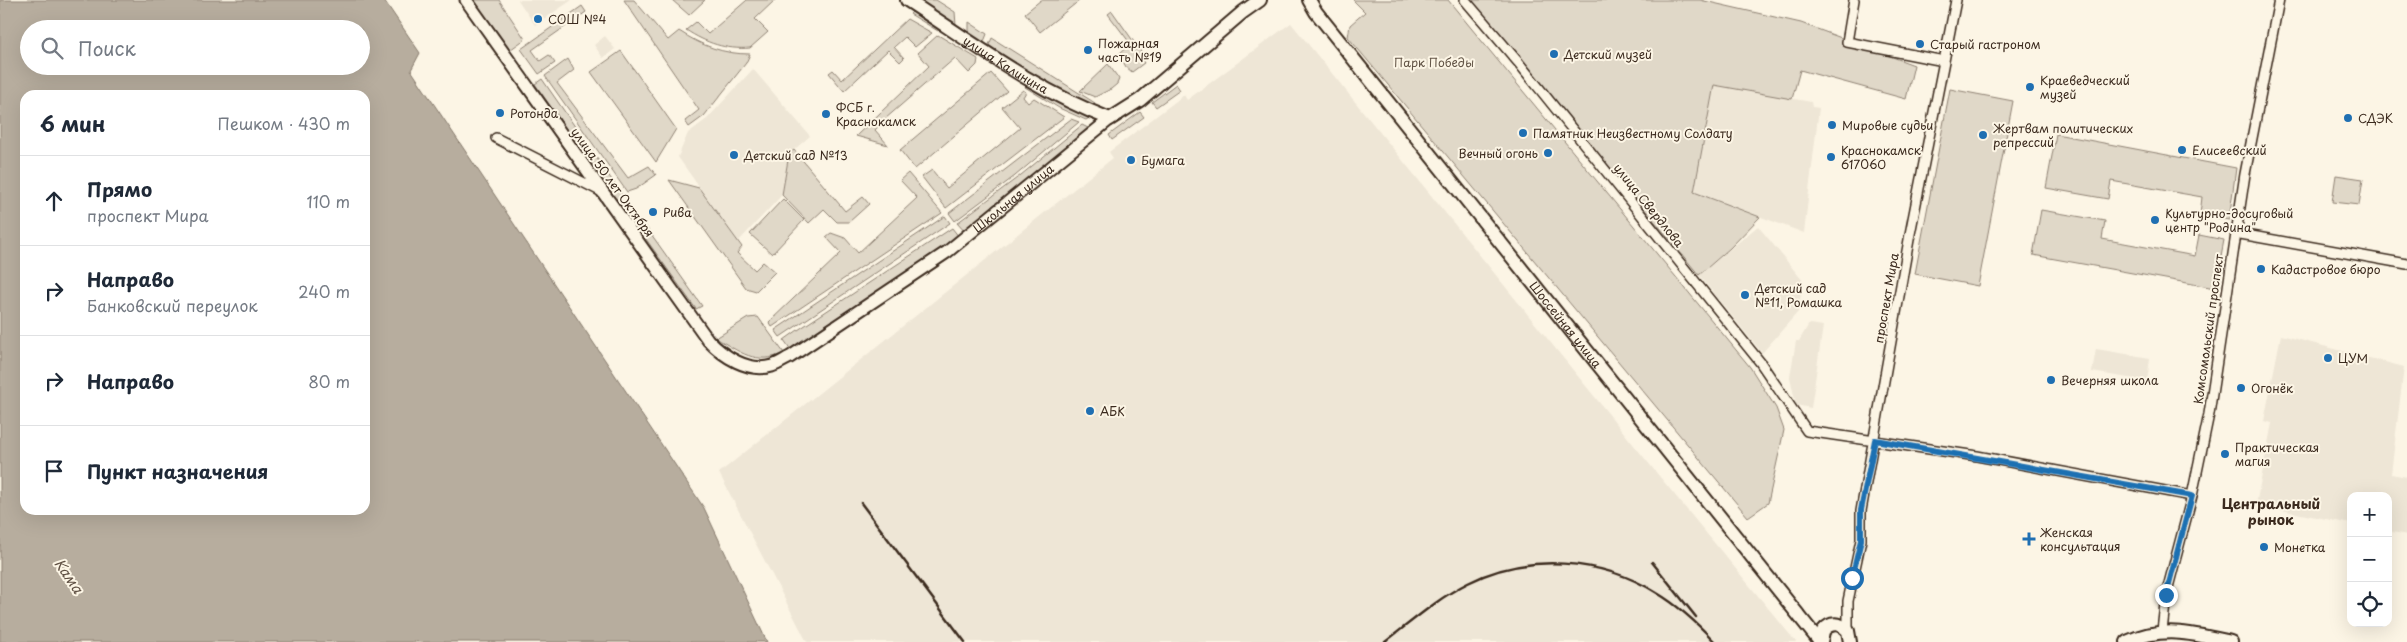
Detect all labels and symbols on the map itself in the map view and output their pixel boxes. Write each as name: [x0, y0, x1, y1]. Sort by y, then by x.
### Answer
place label: СОШ №4: [548, 10, 606, 28]
marker: СОШ №4: [532, 13, 544, 25]
street label: улица Калинина: [960, 31, 1052, 98]
place label: Пожарная часть №19: [1098, 34, 1162, 66]
place label: Старый гастроном: [1930, 35, 2041, 53]
marker: Старый гастроном: [1914, 38, 1926, 50]
marker: Пожарная часть №19: [1082, 44, 1094, 56]
place label: Детский музей: [1563, 45, 1652, 63]
marker: Детский музей: [1548, 48, 1560, 60]
park label: Парк Победы: [1394, 53, 1474, 71]
place label: Краеведческий музей: [2040, 71, 2130, 103]
marker: Краеведческий музей: [2024, 81, 2036, 93]
place label: ФСБ г. Краснокамск: [836, 98, 917, 130]
place label: Ротонда: [510, 104, 559, 122]
marker: Ротонда: [494, 107, 506, 119]
marker: ФСБ г. Краснокамск: [820, 108, 832, 120]
place label: СДЭК: [2358, 109, 2393, 127]
marker: СДЭК: [2342, 112, 2354, 124]
place label: Мировые судьи: [1842, 116, 1933, 134]
marker: Мировые судьи: [1826, 119, 1838, 131]
place label: Жертвам политических репрессий: [1993, 119, 2134, 151]
street label: улица 50 лет Октября: [567, 124, 659, 240]
place label: Памятник Неизвестному Солдату: [1533, 124, 1733, 142]
marker: Памятник Неизвестному Солдату: [1517, 127, 1529, 139]
marker: Жертвам политических репрессий: [1977, 129, 1989, 141]
place label: Краснокамск 617060: [1841, 141, 1922, 173]
place label: Елисеевский: [2192, 141, 2267, 159]
place label: Вечный огонь: [1458, 144, 1538, 162]
marker: Елисеевский: [2176, 144, 2188, 156]
place label: Детский сад №13: [743, 146, 848, 164]
marker: Вечный огонь: [1542, 147, 1554, 159]
marker: Детский сад №13: [728, 149, 740, 161]
place label: Бумага: [1141, 151, 1185, 169]
marker: Краснокамск 617060: [1825, 151, 1837, 163]
marker: Бумага: [1125, 154, 1137, 166]
street label: Школьная улица: [969, 159, 1058, 237]
street label: улица Свердлова: [1610, 159, 1689, 251]
place label: Рива: [663, 203, 692, 221]
place label: Культурно-досуговый центр "Родина": [2165, 204, 2293, 236]
marker: Рива: [647, 206, 659, 218]
marker: Культурно-досуговый центр "Родина": [2149, 214, 2161, 226]
street label: проспект Мира: [1869, 251, 1903, 345]
street label: Комсомольский проспект: [2189, 253, 2227, 405]
place label: Кадастровое бюро: [2271, 260, 2381, 278]
marker: Кадастровое бюро: [2255, 263, 2267, 275]
street label: Шоссейная улица: [1526, 277, 1606, 372]
place label: Детский сад №11, Ромашка: [1754, 279, 1843, 311]
marker: Детский сад №11, Ромашка: [1739, 289, 1751, 301]
place label: ЦУМ: [2338, 349, 2368, 367]
marker: ЦУМ: [2322, 352, 2334, 364]
place label: Вечерняя школа: [2061, 371, 2159, 389]
marker: Вечерняя школа: [2045, 374, 2057, 386]
place label: Огонёк: [2251, 379, 2294, 397]
marker: Огонёк: [2235, 382, 2247, 394]
place label: АБК: [1100, 402, 1125, 420]
marker: АБК: [1084, 405, 1096, 417]
place label: Практическая магия: [2235, 438, 2319, 470]
marker: Практическая магия: [2219, 448, 2231, 460]
district label: Центральный рынок: [2222, 493, 2320, 530]
place label: Женская консультация: [2040, 523, 2121, 555]
marker: Женская консультация: [2022, 532, 2036, 546]
place label: Монетка: [2274, 538, 2326, 556]
marker: Монетка: [2258, 541, 2270, 553]
water label: Кама: [50, 554, 89, 599]
route start: [1841, 567, 1864, 590]
route end: [2155, 584, 2178, 607]

